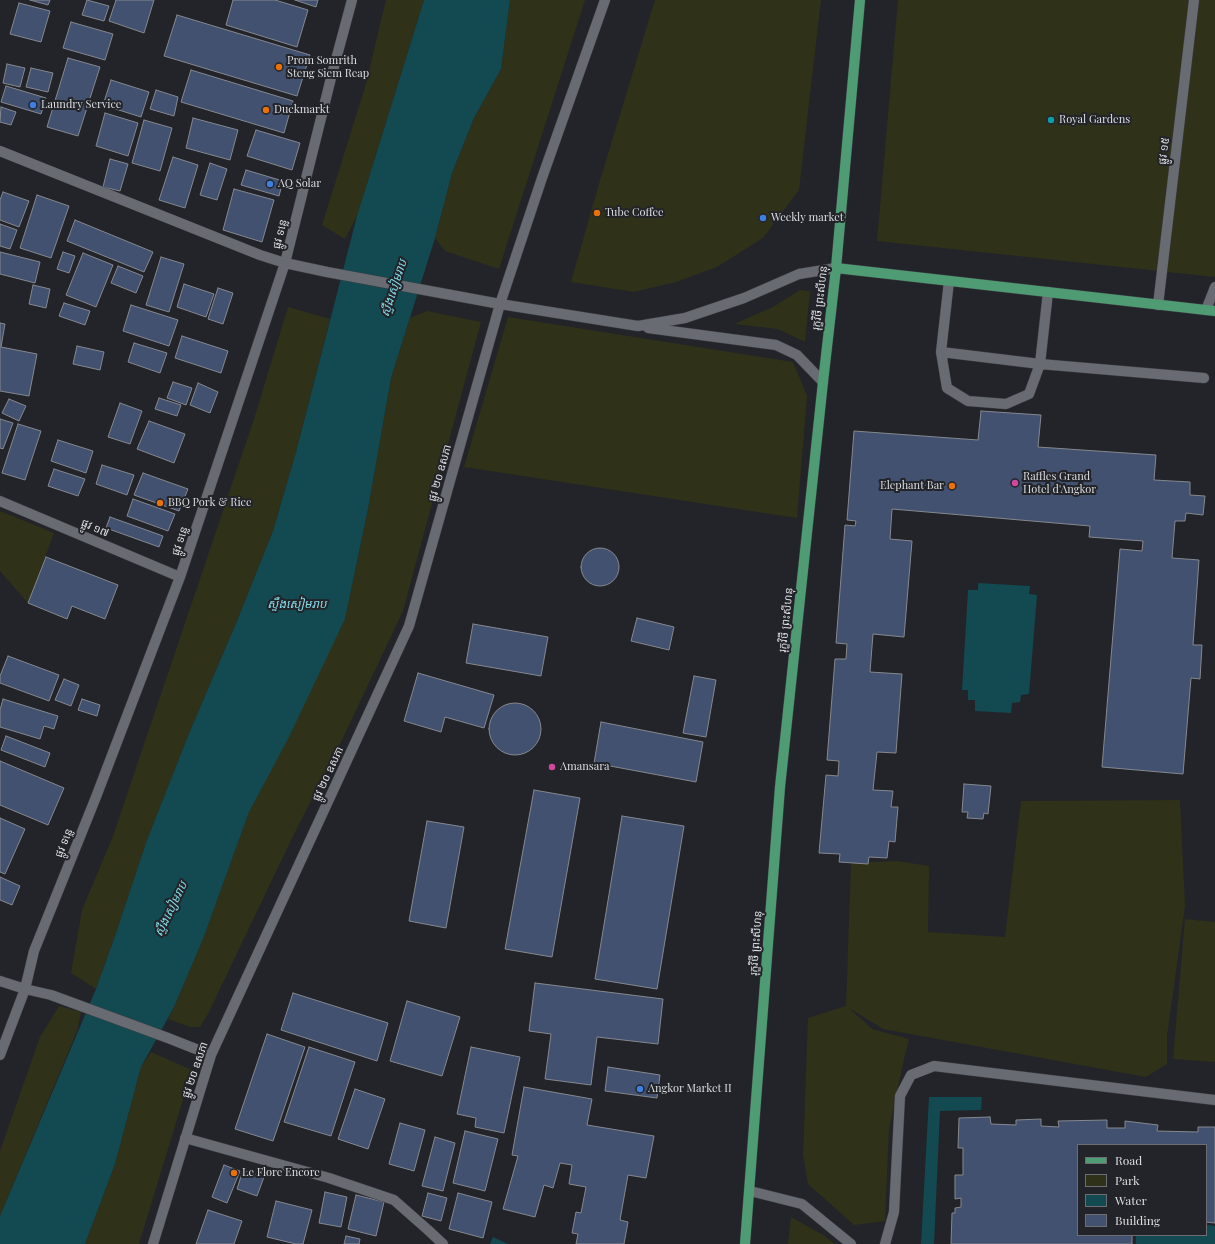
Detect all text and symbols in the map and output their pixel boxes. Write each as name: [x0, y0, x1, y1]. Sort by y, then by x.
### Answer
place label: Prom Somrith Steng Siem Reap: [287, 54, 369, 80]
marker: Prom Somrith Steng Siem Reap: [274, 62, 284, 72]
place label: Laundry Service: [41, 98, 121, 112]
marker: Laundry Service: [28, 100, 38, 110]
place label: Duckmarkt: [274, 103, 330, 117]
marker: Duckmarkt: [261, 105, 271, 115]
place label: Royal Gardens: [1059, 113, 1130, 127]
marker: Royal Gardens: [1046, 115, 1056, 125]
street label: ផ្លូវ ១៥: [1156, 137, 1172, 165]
place label: AQ Solar: [278, 177, 321, 191]
marker: AQ Solar: [265, 179, 275, 189]
place label: Tube Coffee: [605, 206, 664, 220]
marker: Tube Coffee: [592, 208, 602, 218]
place label: Weekly market: [771, 211, 844, 225]
marker: Weekly market: [758, 213, 768, 223]
street label: ផ្លូវ ទន្លេ: [270, 218, 290, 250]
water label: ស្ទឹងសៀមរាប: [378, 258, 410, 318]
street label: រុក្ខវិថី ព្រះសីហនុ: [809, 265, 831, 331]
street label: ផ្លូវ ២០ ឧសភា: [426, 443, 454, 503]
place label: Raffles Grand Hotel d'Angkor: [1023, 470, 1096, 496]
marker: Raffles Grand Hotel d'Angkor: [1010, 478, 1020, 488]
place label: Elephant Bar: [880, 479, 944, 493]
marker: Elephant Bar: [947, 481, 957, 491]
place label: BBQ Pork & Rice: [168, 496, 252, 510]
marker: BBQ Pork & Rice: [155, 498, 165, 508]
street label: ផ្លូវ ១៧: [79, 516, 111, 540]
street label: ផ្លូវ ទន្លេ: [169, 525, 191, 557]
street label: រុក្ខវិថី ព្រះសីហនុ: [776, 587, 796, 653]
water label: ស្ទឹងសៀមរាប: [267, 597, 327, 611]
street label: ផ្លូវ ២០ ឧសភា: [310, 745, 346, 803]
place label: Amansara: [560, 760, 610, 774]
marker: Amansara: [547, 762, 557, 772]
street label: ផ្លូវ ទន្លេ: [52, 827, 76, 859]
water label: ស្ទឹងសៀមរាប: [152, 879, 190, 939]
street label: រុក្ខវិថី ព្រះសីហនុ: [747, 910, 765, 976]
street label: ផ្លូវ ២០ ឧសភា: [179, 1040, 211, 1100]
place label: Angkor Market II: [648, 1082, 732, 1096]
marker: Angkor Market II: [635, 1084, 645, 1094]
legend: [1077, 1144, 1207, 1236]
text: Road: [1115, 1152, 1142, 1168]
place label: Le Flore Encore: [242, 1166, 320, 1180]
marker: Le Flore Encore: [229, 1168, 239, 1178]
text: Park: [1115, 1172, 1140, 1188]
text: Water: [1115, 1192, 1147, 1208]
text: Building: [1115, 1212, 1160, 1228]

